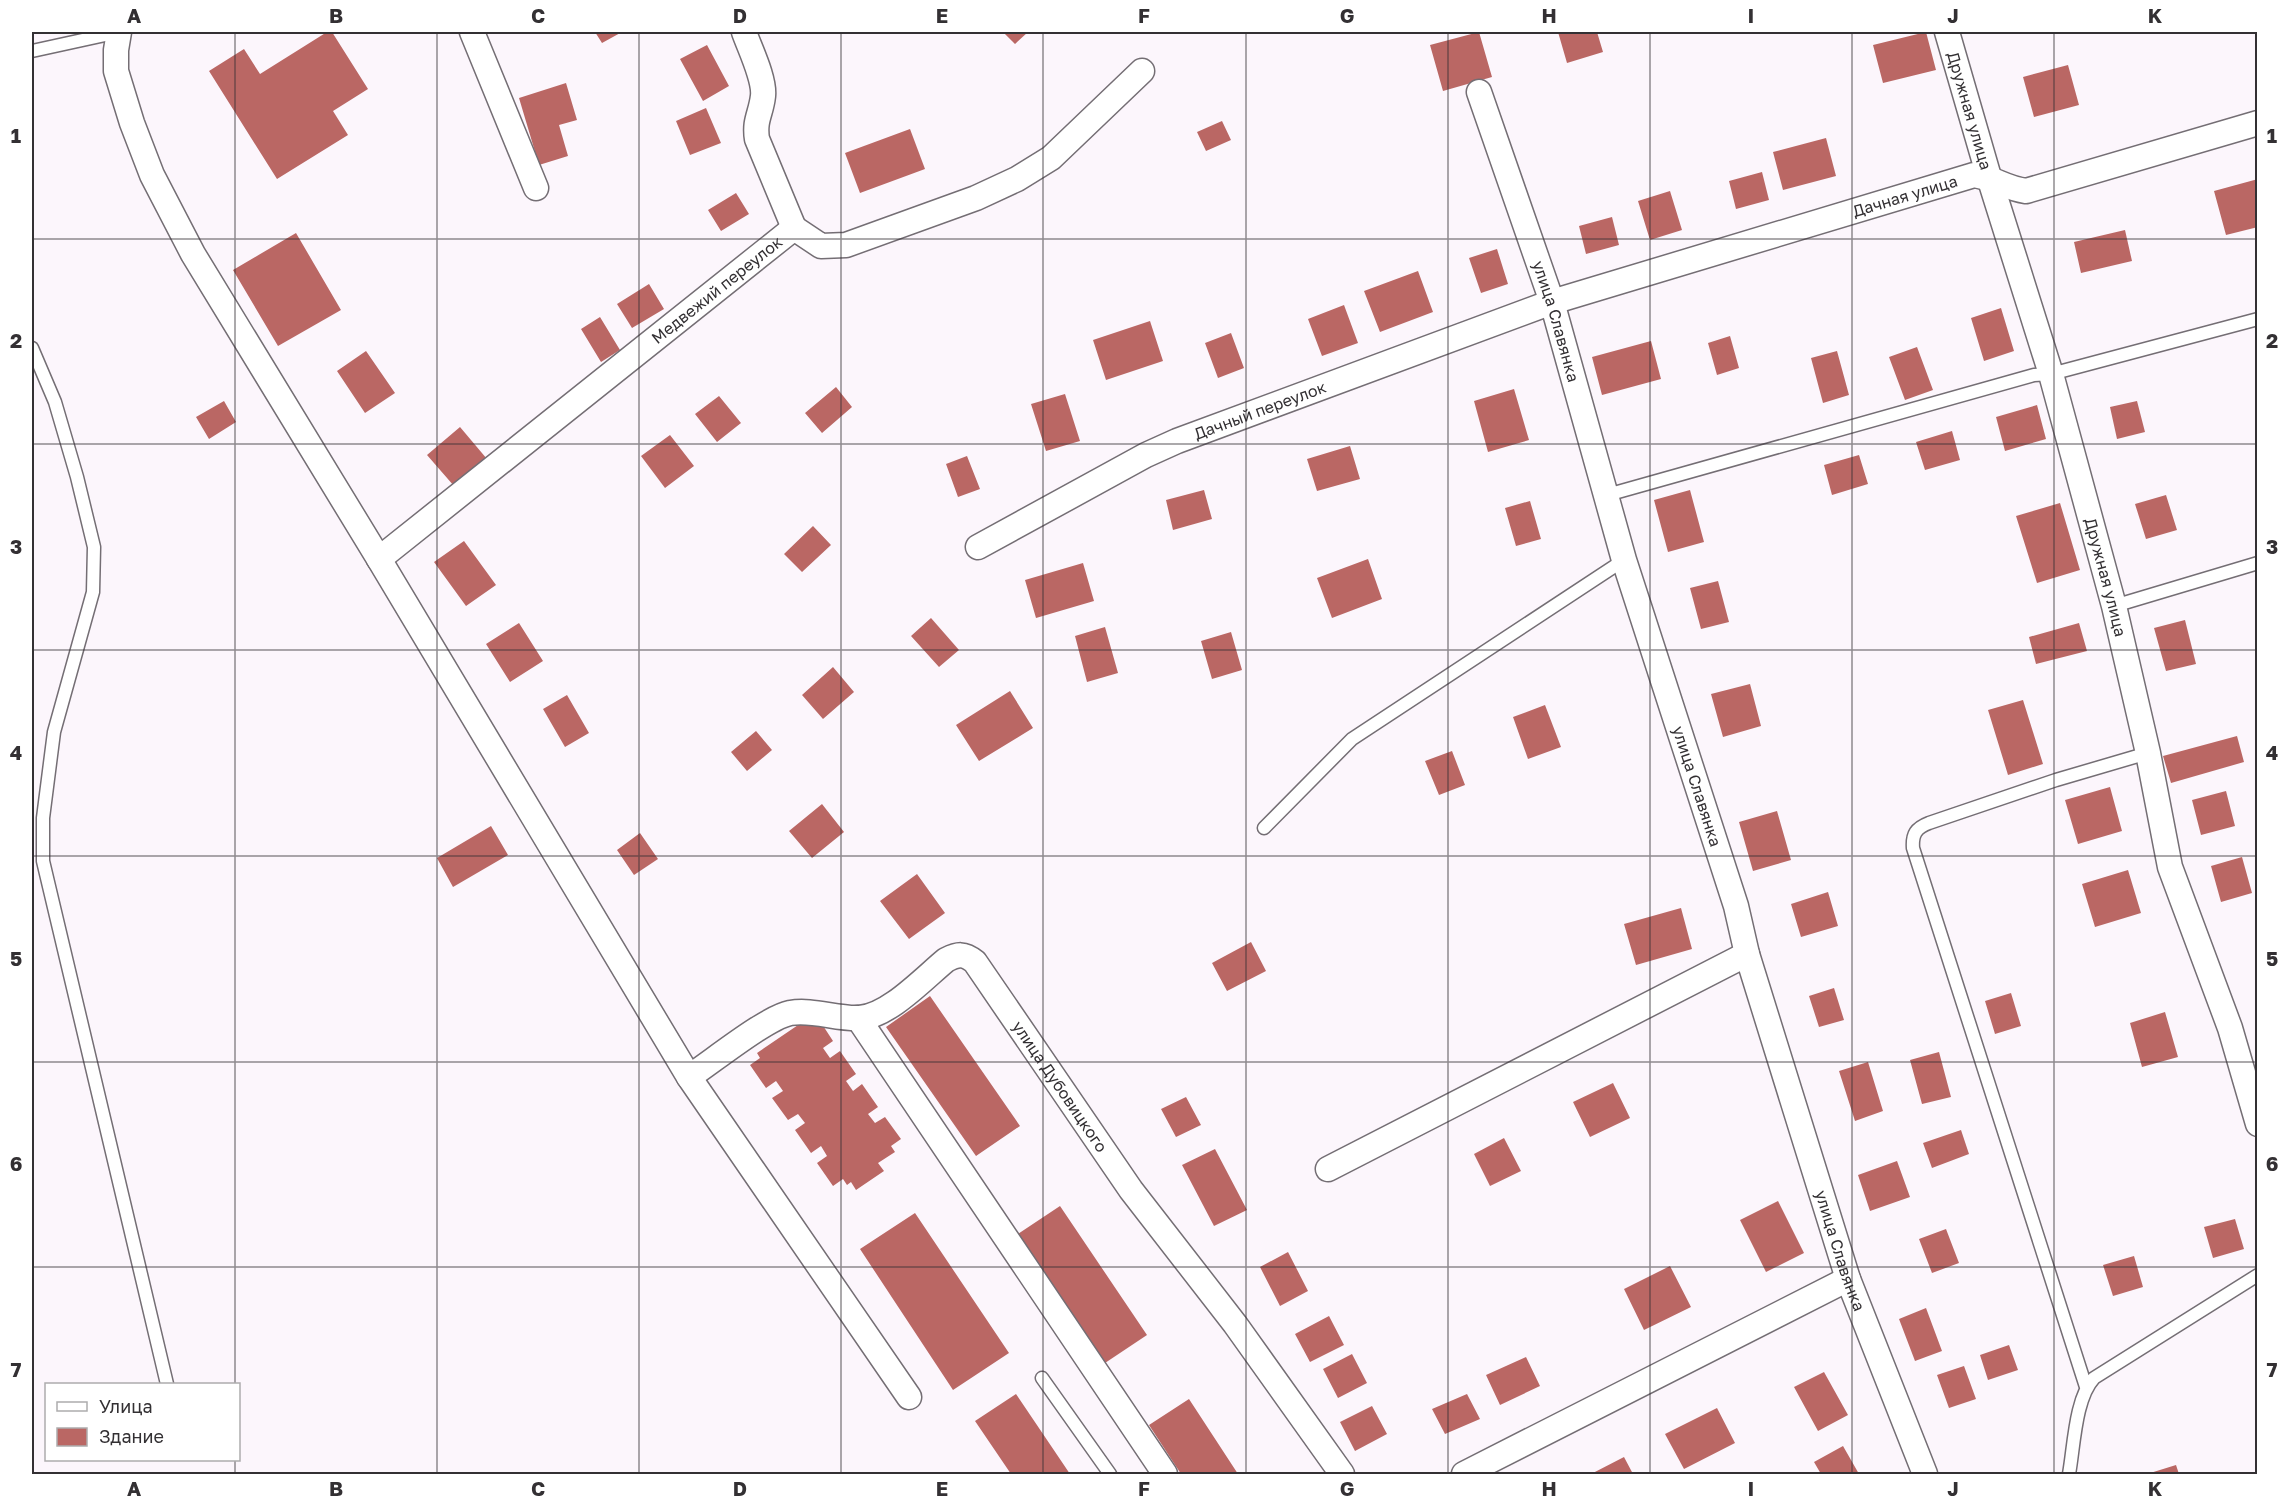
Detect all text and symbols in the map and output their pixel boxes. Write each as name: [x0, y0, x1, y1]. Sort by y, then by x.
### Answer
text: A: [127, 3, 141, 27]
text: B: [329, 3, 343, 27]
text: C: [531, 3, 545, 27]
text: D: [733, 3, 747, 27]
text: E: [936, 3, 948, 27]
text: F: [1138, 3, 1150, 27]
text: G: [1340, 3, 1354, 27]
text: H: [1541, 3, 1557, 27]
text: I: [1748, 3, 1754, 27]
text: J: [1947, 3, 1959, 27]
text: K: [2148, 3, 2163, 27]
street label: Дружная улица: [1943, 49, 1996, 172]
text: 1: [11, 123, 21, 147]
text: 1: [2267, 123, 2277, 147]
street label: Дачная улица: [1850, 171, 1960, 221]
street label: Медвежий переулок: [647, 231, 786, 348]
street label: улица Славянка: [1528, 258, 1584, 384]
text: 2: [10, 328, 22, 352]
text: 2: [2266, 328, 2278, 352]
street label: Дачный переулок: [1191, 377, 1329, 444]
street label: Дружная улица: [2081, 516, 2131, 639]
text: 3: [10, 534, 22, 558]
text: 3: [2266, 534, 2278, 558]
street label: улица Славянка: [1668, 723, 1726, 849]
text: 4: [10, 740, 22, 764]
text: 4: [2266, 740, 2278, 764]
text: 5: [10, 946, 22, 970]
text: 5: [2266, 946, 2278, 970]
street label: улица Дубовицкого: [1008, 1017, 1112, 1156]
text: 6: [10, 1151, 22, 1175]
text: 6: [2266, 1151, 2278, 1175]
street label: улица Славянка: [1811, 1188, 1870, 1314]
text: 7: [11, 1357, 22, 1381]
text: 7: [2267, 1357, 2278, 1381]
legend: [45, 1383, 240, 1461]
text: Улица: [99, 1395, 153, 1417]
text: Здание: [99, 1425, 164, 1447]
text: A: [127, 1476, 141, 1500]
text: B: [329, 1476, 343, 1500]
text: C: [531, 1476, 545, 1500]
text: D: [733, 1476, 747, 1500]
text: E: [936, 1476, 948, 1500]
text: F: [1138, 1476, 1150, 1500]
text: G: [1340, 1476, 1354, 1500]
text: H: [1541, 1476, 1557, 1500]
text: I: [1748, 1476, 1754, 1500]
text: J: [1947, 1476, 1959, 1500]
text: K: [2148, 1476, 2163, 1500]

